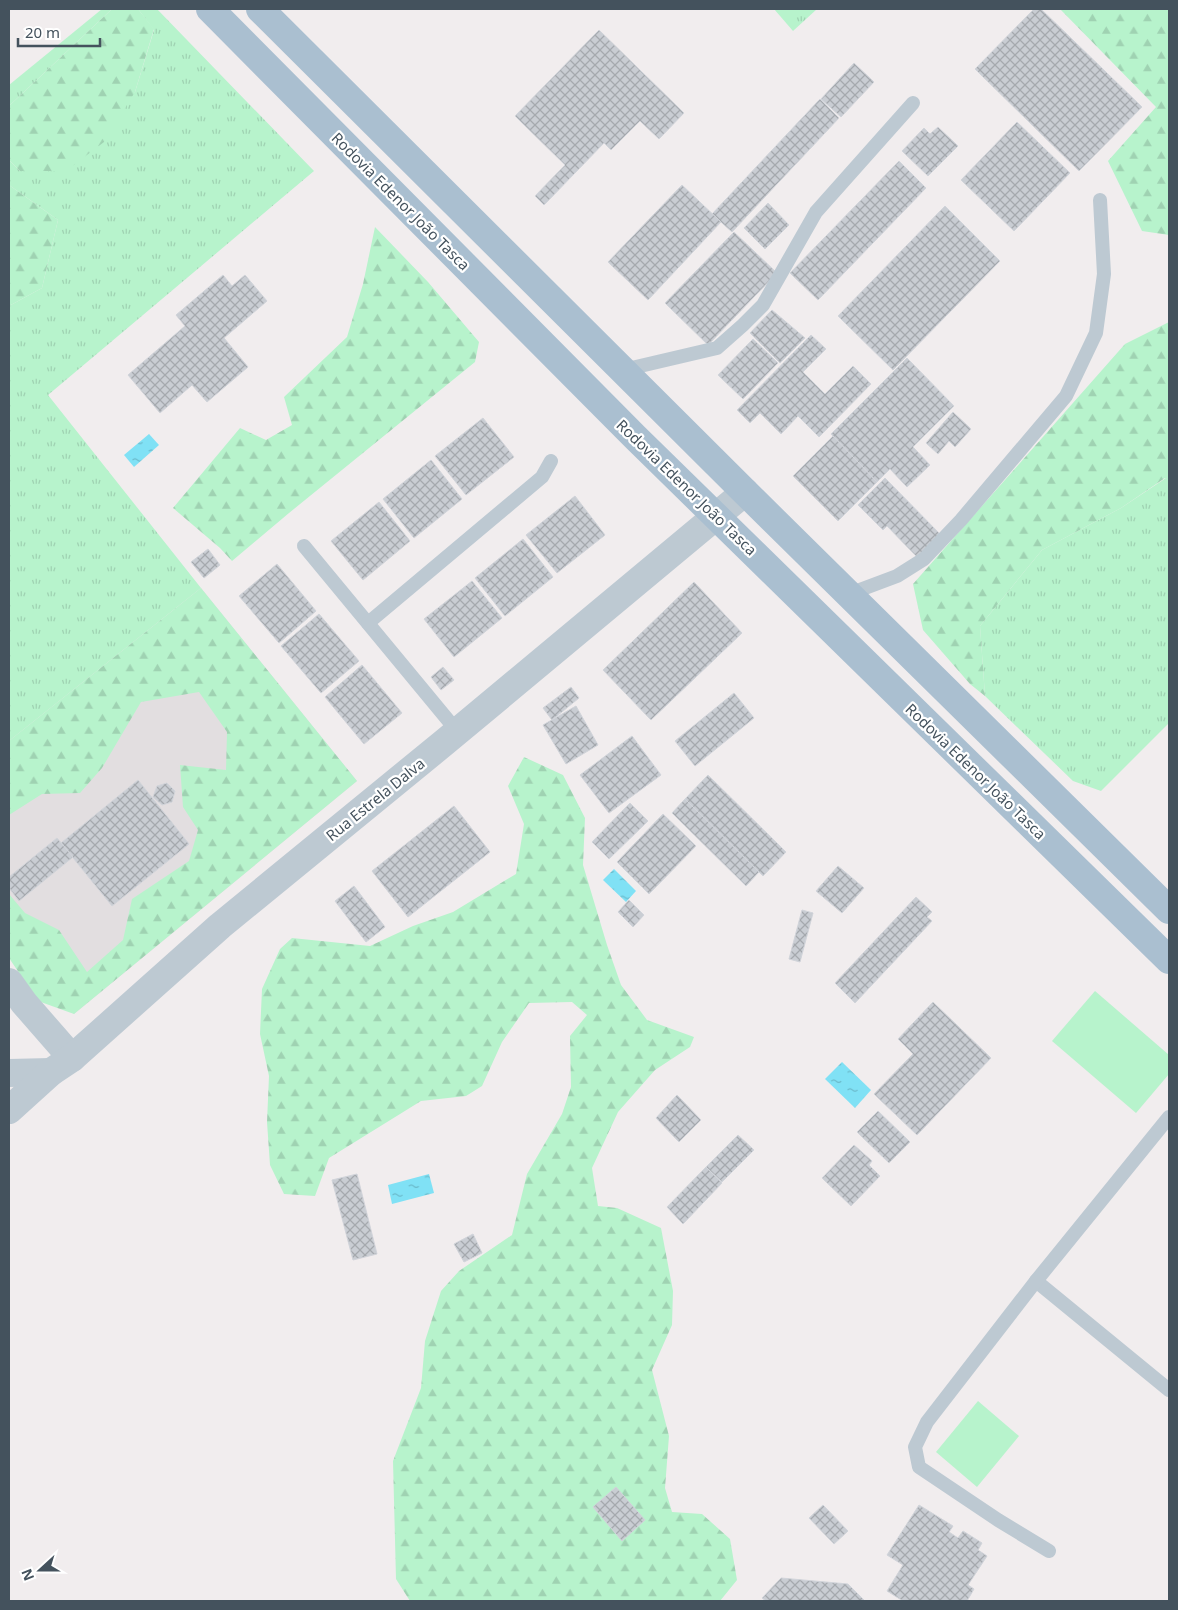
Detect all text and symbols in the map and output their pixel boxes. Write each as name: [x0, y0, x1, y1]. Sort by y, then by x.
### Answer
scale bar: [18, 15, 100, 47]
text: 20 m: [25, 22, 60, 42]
street label: Rodovia Edenor João Tasca: [328, 128, 474, 274]
street label: Rodovia Edenor João Tasca: [613, 415, 761, 559]
street label: Rodovia Edenor João Tasca: [902, 699, 1050, 843]
street label: Rua Estrela Dalva: [321, 753, 429, 845]
north arrow: [15, 1545, 65, 1595]
text: N: [16, 1566, 38, 1584]

